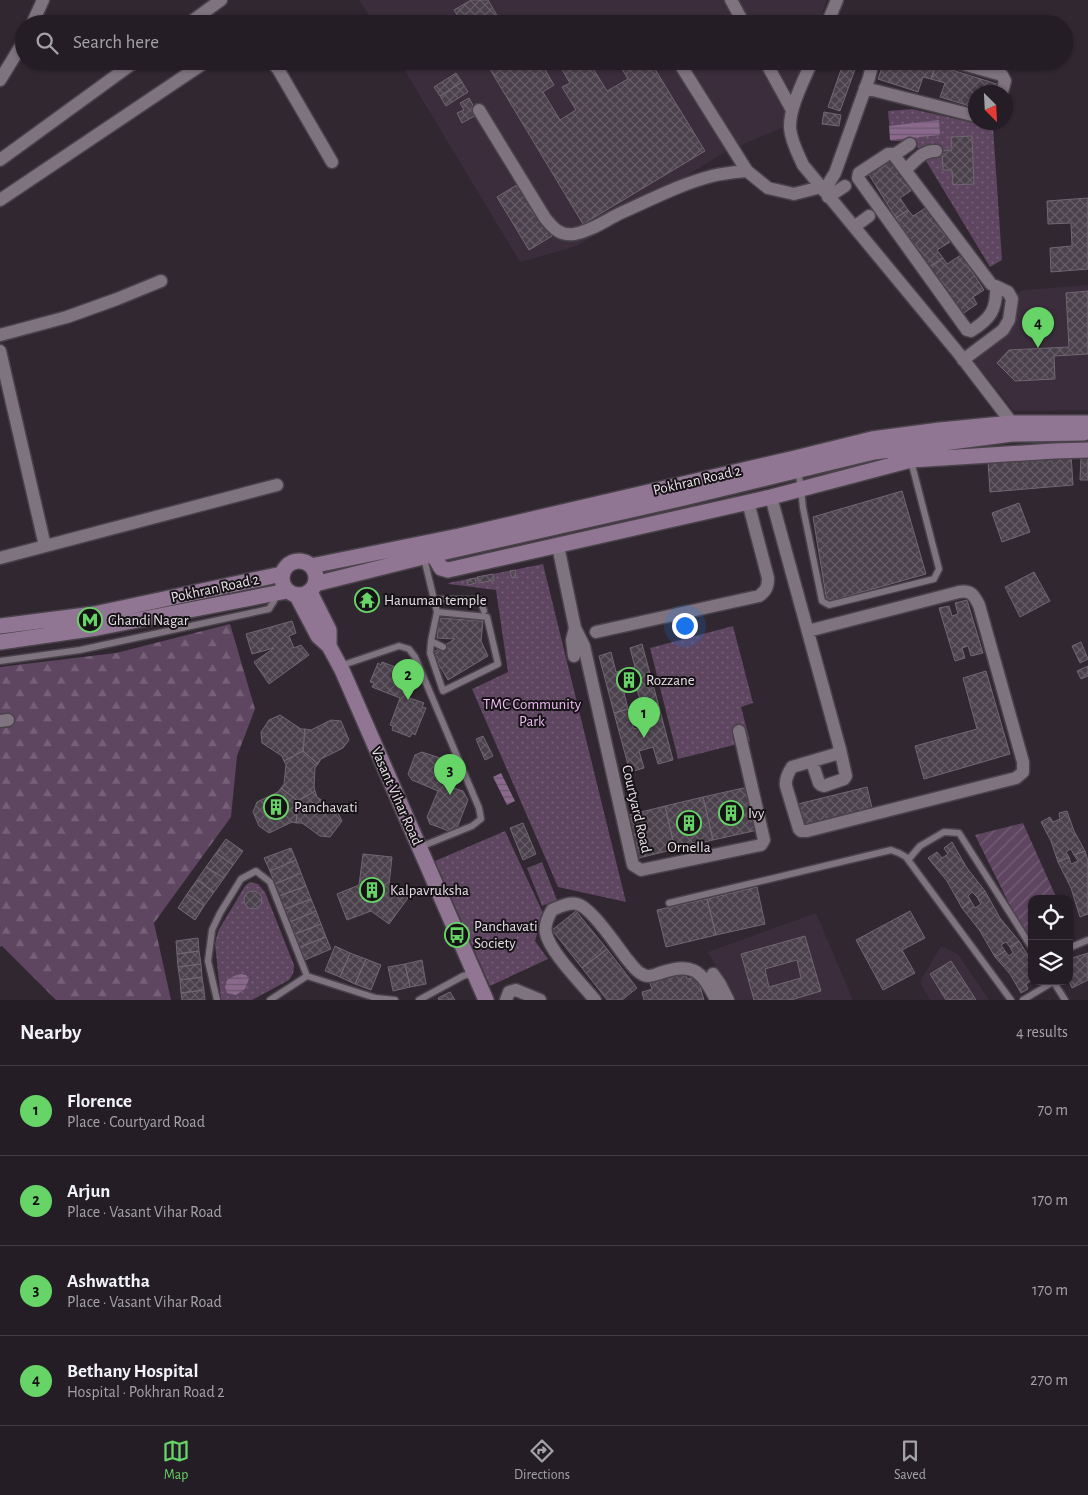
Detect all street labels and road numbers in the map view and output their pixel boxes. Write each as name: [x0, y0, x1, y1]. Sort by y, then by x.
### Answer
street label: Pokhran Road 2: [652, 463, 743, 498]
street label: Pokhran Road 2: [170, 572, 261, 605]
street label: Vasant Vihar Road: [368, 745, 425, 848]
street label: Courtyard Road: [619, 764, 654, 855]

